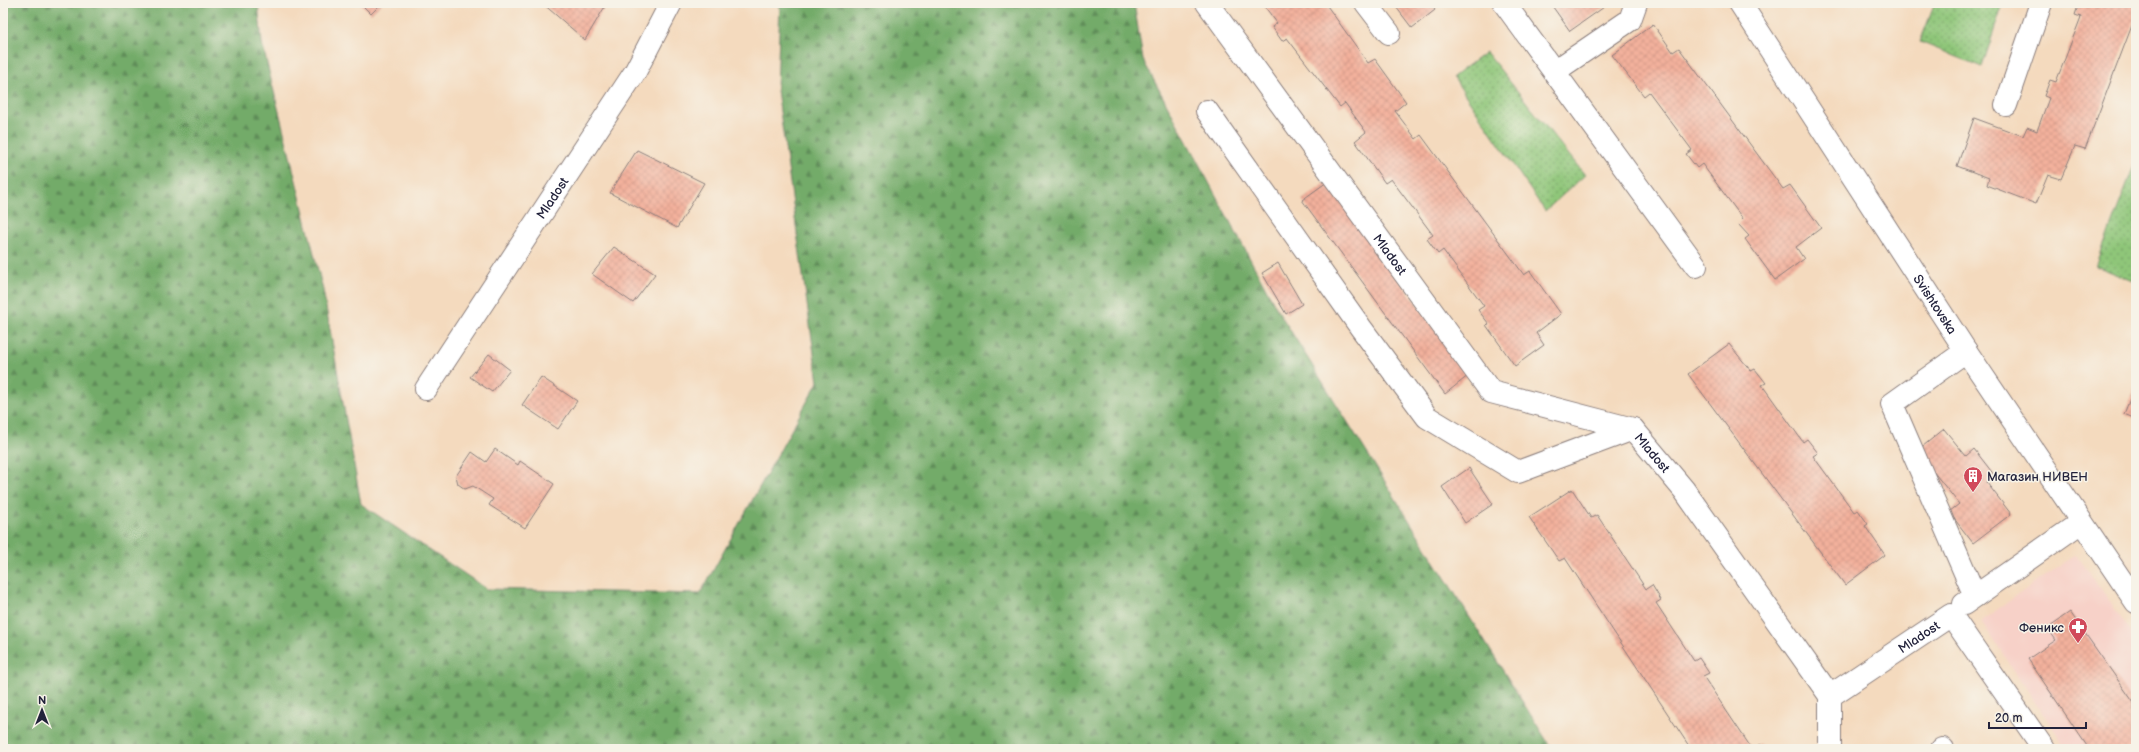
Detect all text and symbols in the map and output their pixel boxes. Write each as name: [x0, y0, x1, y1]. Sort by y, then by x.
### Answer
street label: Mladost: [533, 174, 572, 222]
street label: Mladost: [1369, 231, 1410, 278]
street label: Svishtovska: [1909, 272, 1960, 337]
street label: Mladost: [1631, 430, 1673, 476]
building icon: Магазин НИВЕН: [1962, 465, 1984, 493]
place label: Магазин НИВЕН: [1987, 469, 2088, 485]
pharmacy icon: Феникс: [2067, 616, 2089, 644]
street label: Mladost: [1895, 618, 1943, 657]
place label: Феникс: [2019, 620, 2065, 636]
north arrow: [22, 690, 62, 730]
text: N: [38, 694, 46, 707]
scale bar: [1989, 704, 2086, 730]
text: 20 m: [1995, 711, 2022, 726]

